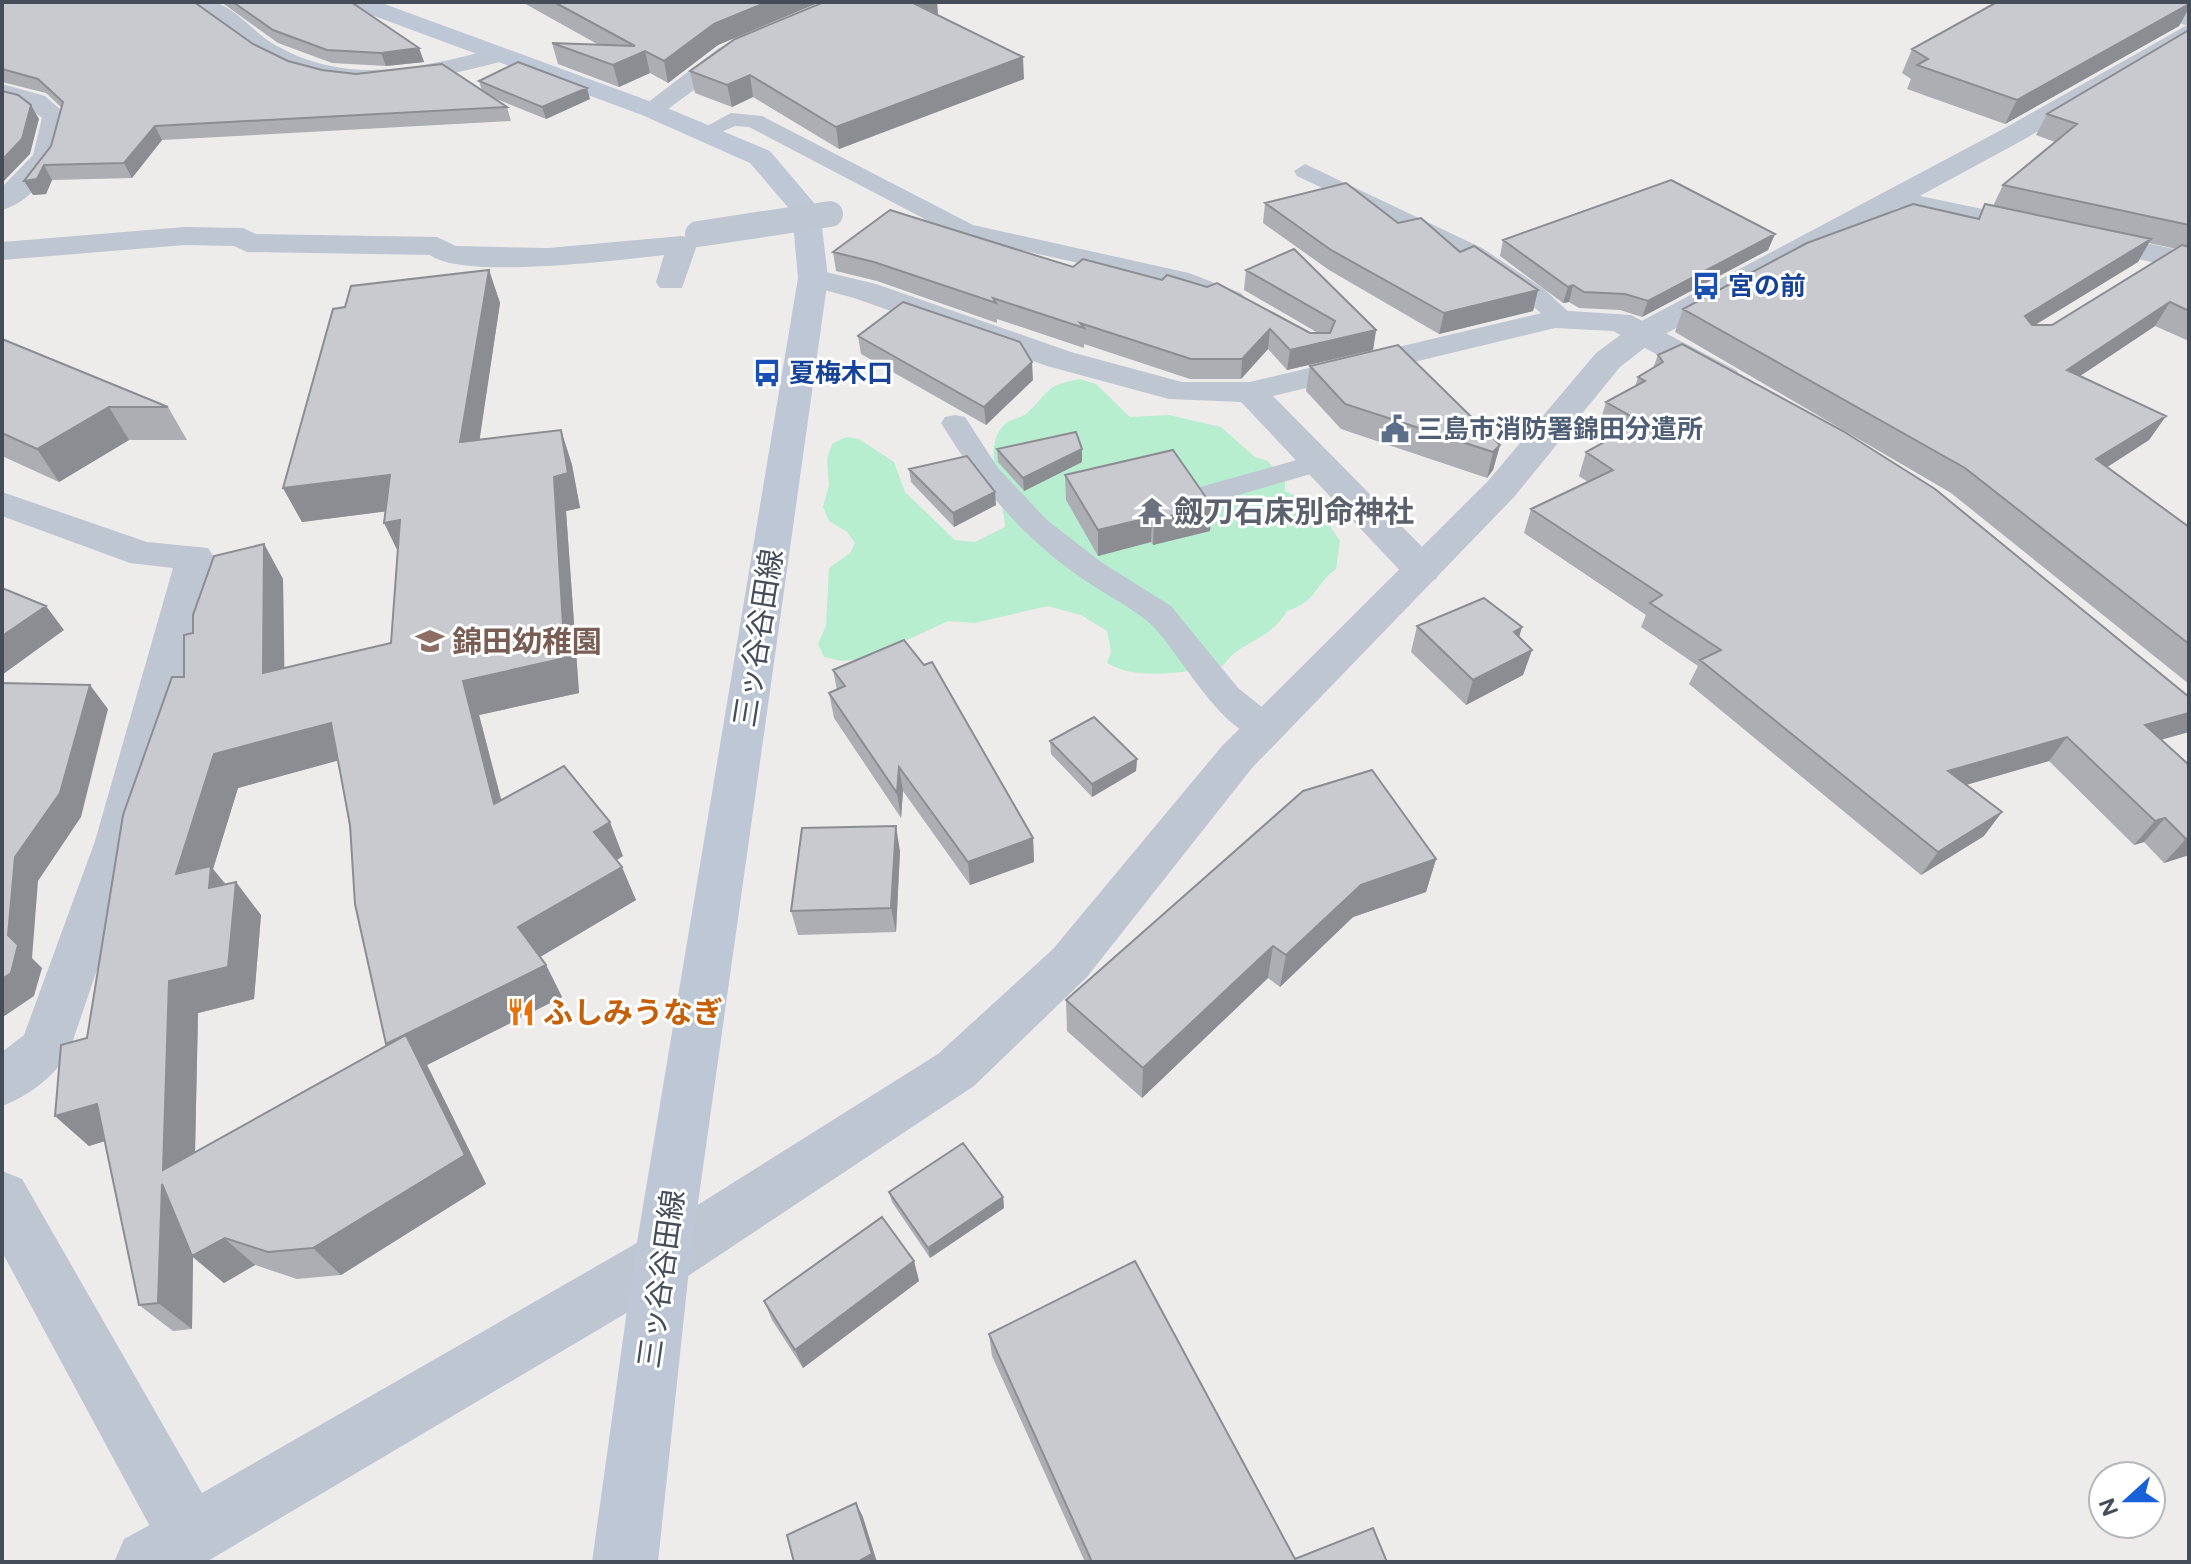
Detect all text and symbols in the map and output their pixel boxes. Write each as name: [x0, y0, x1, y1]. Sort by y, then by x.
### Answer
place label: 宮の前: [1728, 270, 1806, 302]
bus stop icon: 宮の前: [1691, 271, 1721, 301]
place label: 夏梅木口: [789, 357, 893, 389]
bus stop icon: 夏梅木口: [752, 358, 782, 388]
place label: 三島市消防署錦田分遣所: [1417, 413, 1703, 445]
public building icon: 三島市消防署錦田分遣所: [1380, 414, 1410, 444]
place label: 劔刀石床別命神社: [1174, 493, 1414, 530]
temple icon: 劔刀石床別命神社: [1137, 496, 1167, 526]
street label: 三ッ谷谷田線: [726, 546, 790, 730]
place label: 錦田幼稚園: [452, 623, 602, 660]
school or university icon: 錦田幼稚園: [415, 626, 445, 656]
place label: ふしみうなぎ: [543, 994, 723, 1031]
restaurant icon: ふしみうなぎ: [506, 997, 536, 1027]
street label: 三ッ谷谷田線: [630, 1187, 692, 1371]
north arrow: [2087, 1460, 2167, 1540]
text: N: [2093, 1494, 2124, 1520]

